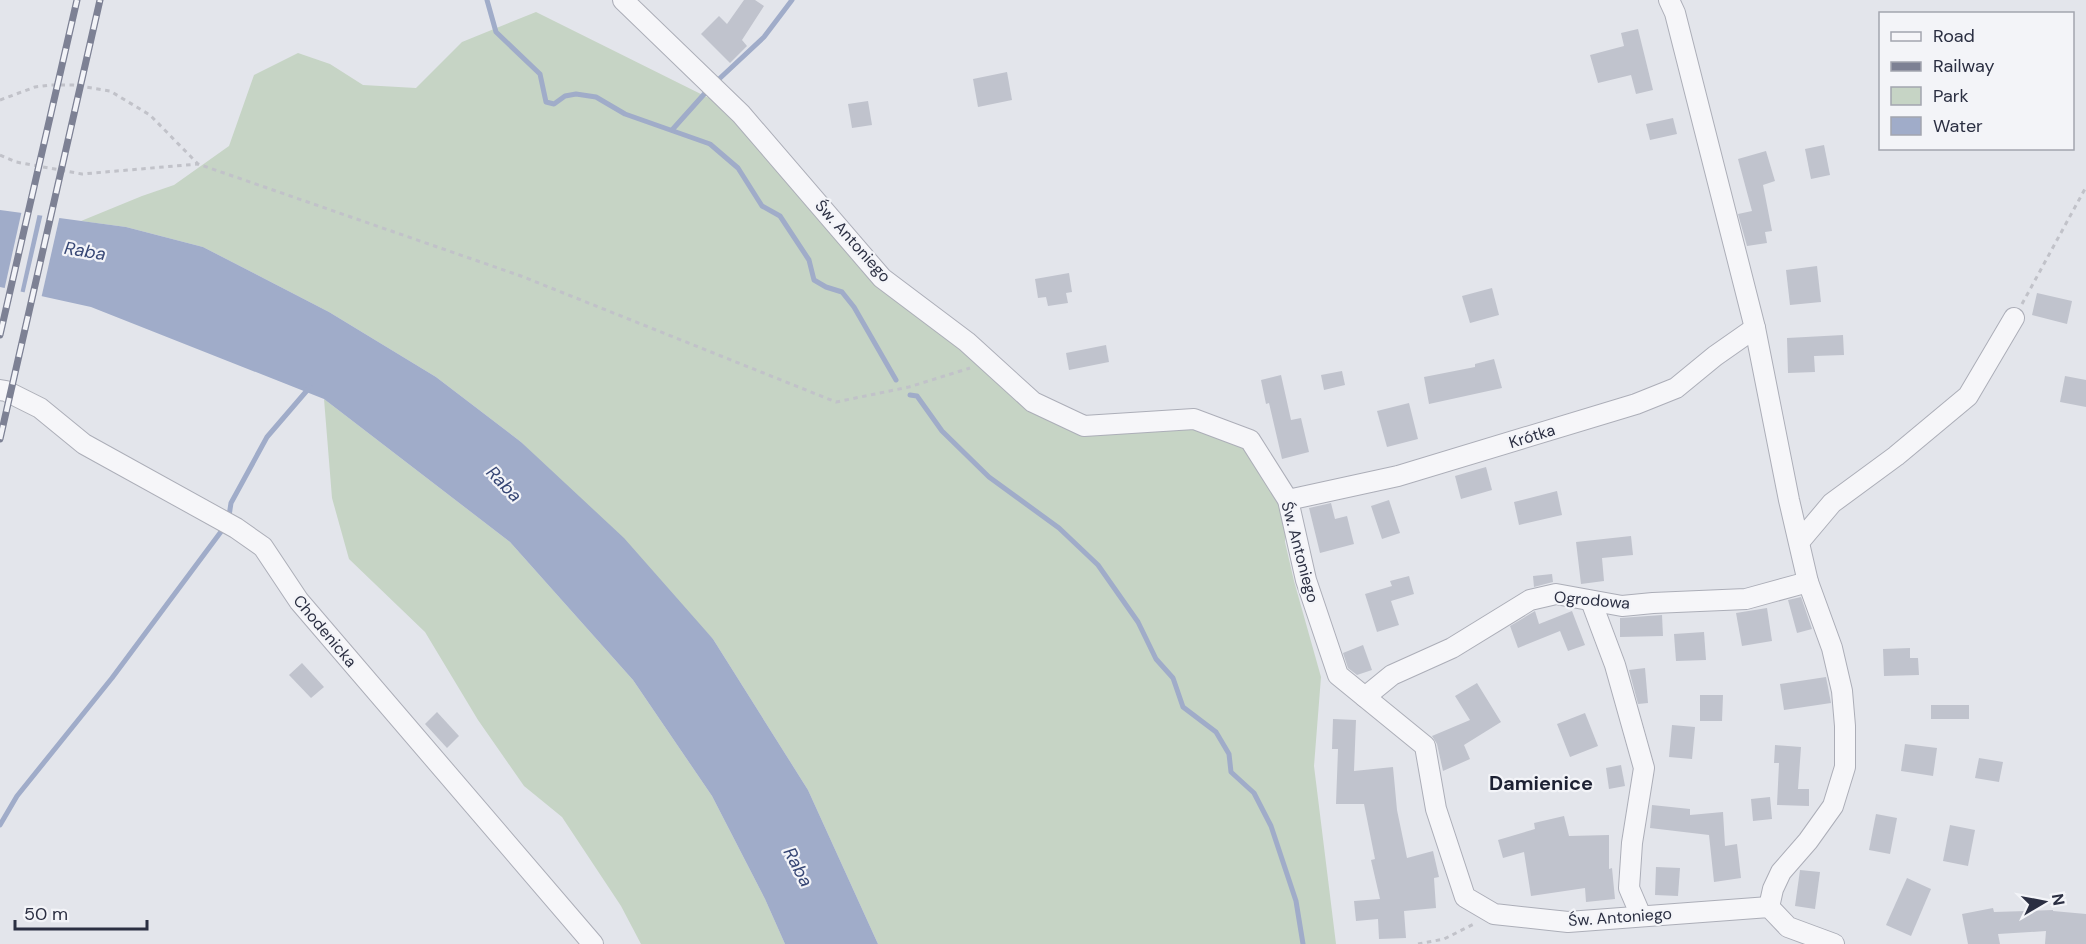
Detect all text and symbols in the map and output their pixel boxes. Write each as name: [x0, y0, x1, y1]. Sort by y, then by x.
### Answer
legend: [1879, 12, 2074, 150]
text: Road: [1933, 24, 1975, 48]
text: Railway: [1933, 54, 1995, 78]
text: Park: [1933, 84, 1969, 108]
text: Water: [1933, 114, 1983, 138]
street label: Św. Antoniego: [810, 195, 896, 287]
water label: Raba: [62, 236, 108, 266]
street label: Krótka: [1506, 419, 1558, 453]
water label: Raba: [481, 461, 527, 507]
street label: Św. Antoniego: [1276, 499, 1324, 605]
street label: Ogrodowa: [1553, 586, 1631, 614]
street label: Chodenicka: [289, 590, 361, 672]
district label: Damienice: [1489, 770, 1593, 796]
water label: Raba: [778, 843, 818, 891]
north arrow: [2014, 872, 2074, 932]
text: N: [2047, 892, 2070, 907]
scale bar: [15, 893, 147, 931]
text: 50 m: [24, 902, 68, 926]
street label: Św. Antoniego: [1567, 903, 1673, 931]

